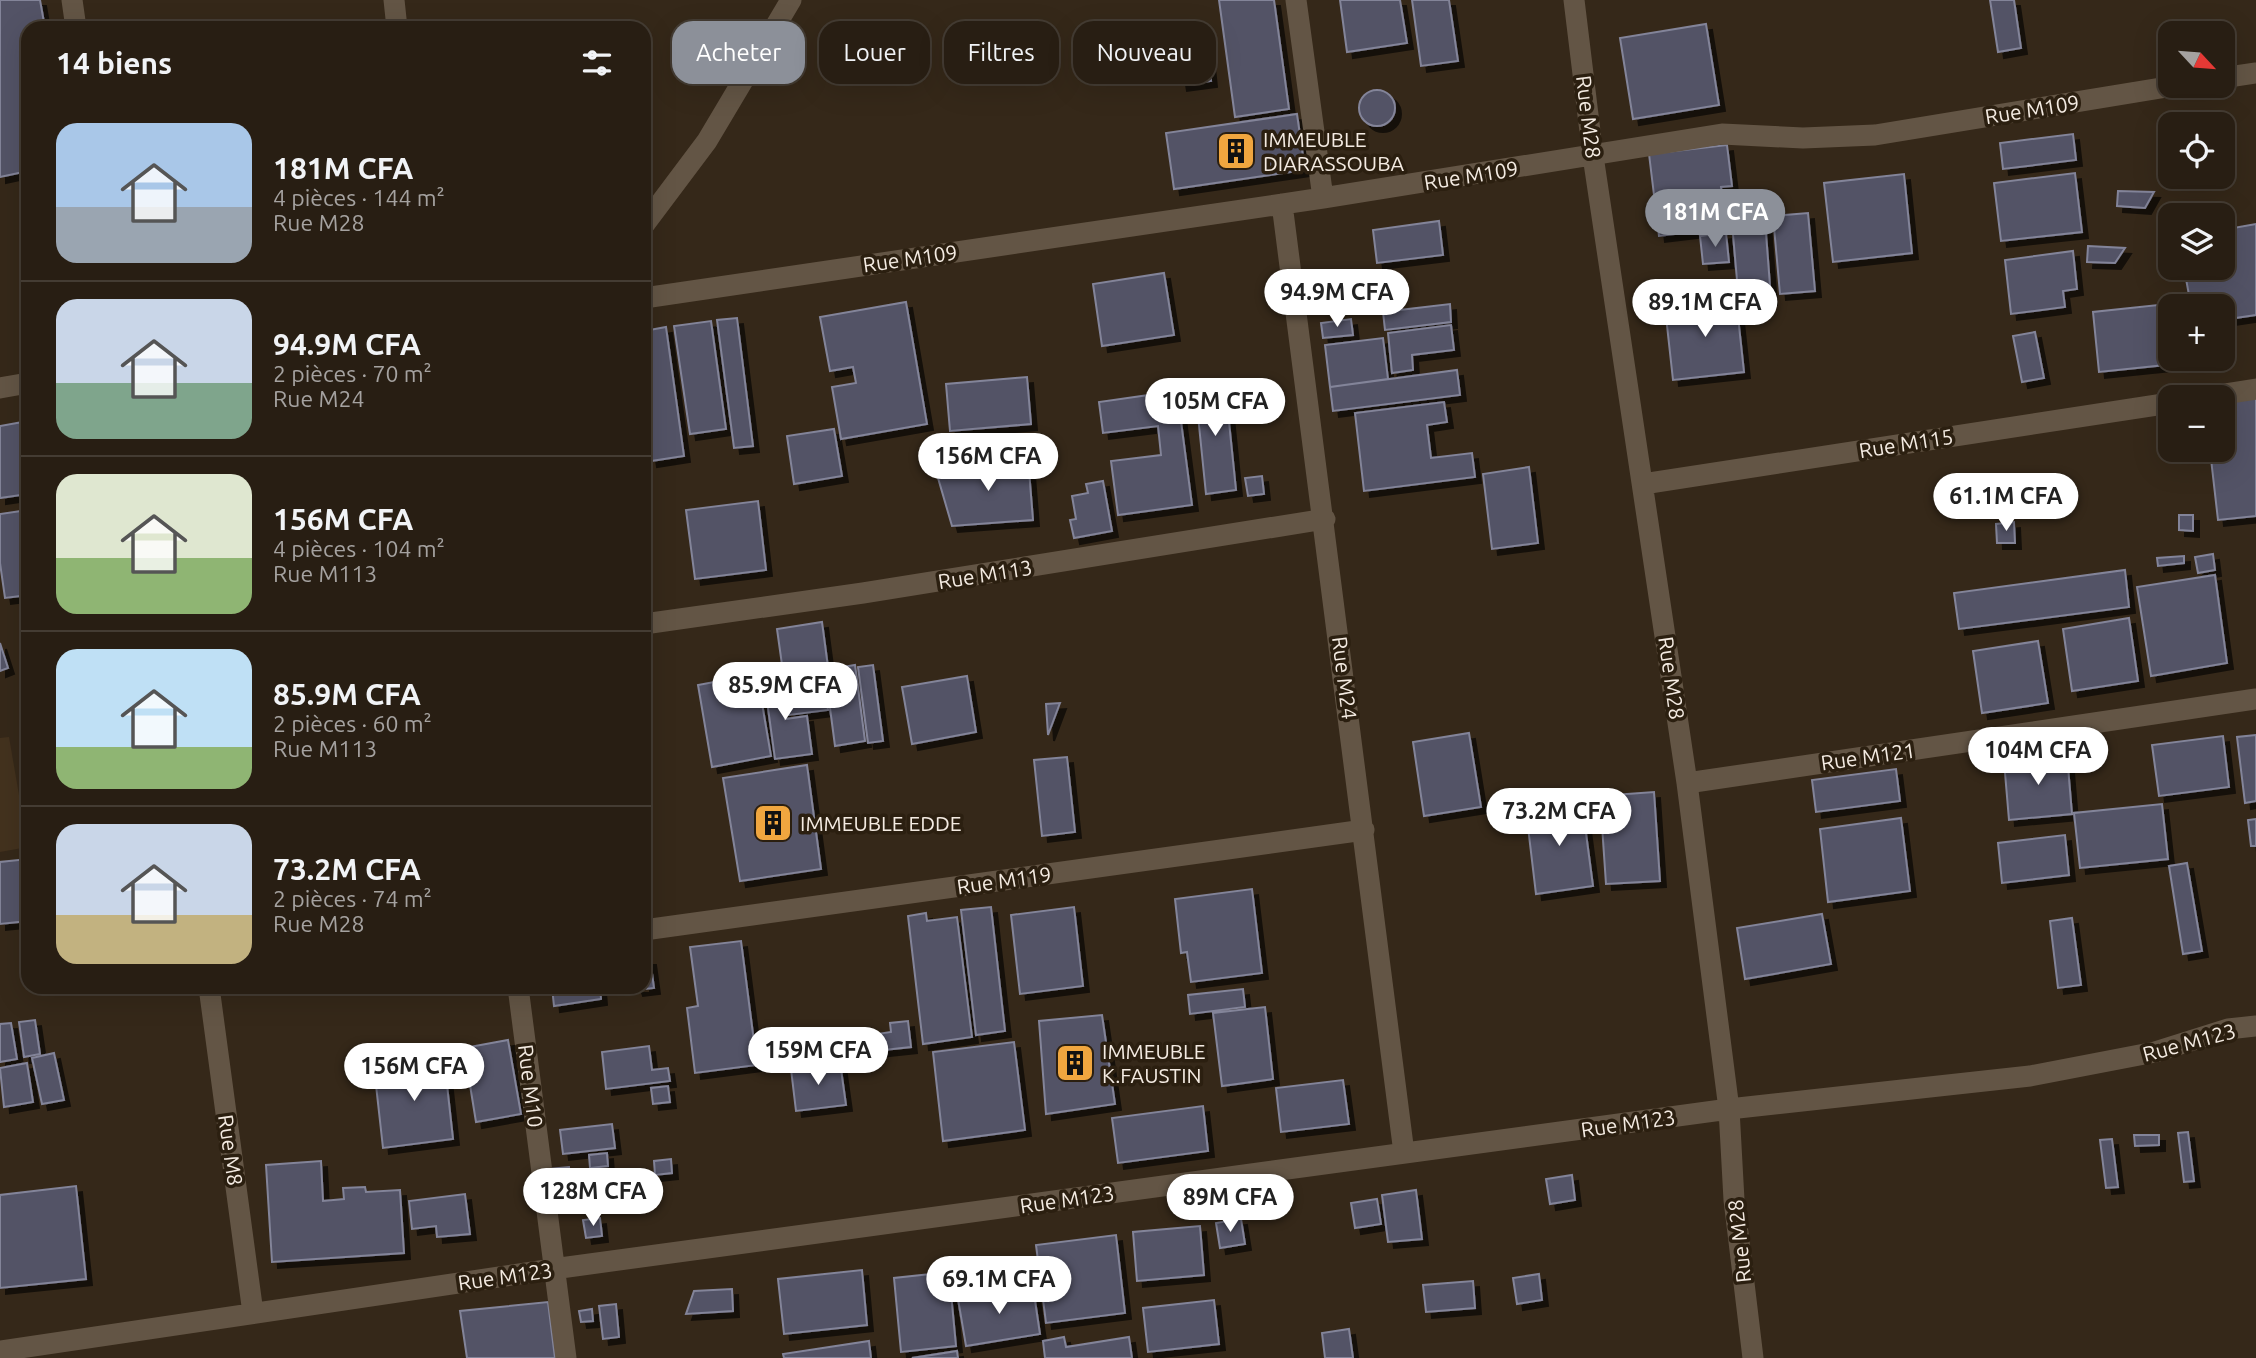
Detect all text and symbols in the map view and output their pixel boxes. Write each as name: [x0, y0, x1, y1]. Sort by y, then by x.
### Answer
chip: Acheter: [672, 21, 805, 84]
chip: Louer: [819, 21, 930, 84]
chip: Filtres: [944, 21, 1059, 84]
chip: Nouveau: [1073, 21, 1216, 84]
north arrow: [2158, 21, 2235, 98]
map controls: [2158, 21, 2235, 462]
icon: filters: [578, 44, 616, 82]
text: 14 biens: [56, 46, 172, 80]
street label: Rue M28: [1572, 74, 1606, 160]
street label: Rue M109: [1983, 90, 2081, 128]
button: locate: [2158, 112, 2235, 189]
place label: IMMEUBLE DIARASSOUBA: [1263, 127, 1404, 175]
building icon: IMMEUBLE DIARASSOUBA: [1215, 130, 1257, 172]
icon: home: [112, 151, 196, 235]
text: 181M CFA: [273, 151, 413, 185]
street label: Rue M109: [1422, 156, 1520, 194]
text: 4 pièces · 144 m²: [273, 185, 445, 210]
pin: 181M CFA: [1643, 190, 1787, 249]
text: 181M CFA: [1661, 199, 1769, 224]
button: layers: [2158, 203, 2235, 280]
text: Rue M28: [273, 210, 364, 235]
street label: Rue M109: [861, 239, 959, 277]
pin: 94.9M CFA: [1257, 270, 1417, 329]
text: 94.9M CFA: [1280, 279, 1394, 304]
pin: 89.1M CFA: [1625, 280, 1785, 339]
text: 89.1M CFA: [1648, 289, 1762, 314]
button: +: [2158, 294, 2235, 371]
icon: home: [112, 327, 196, 411]
text: 94.9M CFA: [273, 327, 421, 361]
text: 2 pièces · 70 m²: [273, 361, 432, 386]
pin: 105M CFA: [1143, 378, 1287, 438]
button: −: [2158, 385, 2235, 462]
text: Rue M24: [273, 386, 364, 411]
text: 105M CFA: [1161, 388, 1269, 413]
street label: Rue M115: [1857, 424, 1955, 462]
pin: 156M CFA: [916, 434, 1060, 493]
text: 156M CFA: [934, 443, 1042, 468]
pin: 61.1M CFA: [1926, 474, 2086, 533]
text: 61.1M CFA: [1949, 483, 2063, 508]
icon: home: [112, 502, 196, 586]
text: 156M CFA: [273, 502, 413, 536]
text: 4 pièces · 104 m²: [273, 536, 445, 561]
street label: Rue M113: [936, 555, 1034, 593]
text: Rue M113: [273, 561, 377, 586]
street label: Rue M24: [1328, 635, 1362, 721]
street label: Rue M28: [1654, 635, 1690, 721]
pin: 85.9M CFA: [705, 662, 865, 722]
text: 85.9M CFA: [728, 672, 842, 697]
icon: home: [112, 677, 196, 761]
text: 85.9M CFA: [273, 677, 421, 711]
text: 2 pièces · 60 m²: [273, 711, 432, 736]
pin: 104M CFA: [1966, 728, 2110, 787]
text: Rue M113: [273, 736, 377, 761]
street label: Rue M121: [1819, 737, 1917, 775]
text: 104M CFA: [1984, 737, 2092, 762]
pin: 73.2M CFA: [1479, 788, 1639, 848]
text: 73.2M CFA: [1502, 798, 1616, 823]
building icon: IMMEUBLE EDDE: [752, 802, 794, 844]
place label: IMMEUBLE EDDE: [800, 811, 962, 835]
icon: home: [112, 852, 196, 936]
text: 73.2M CFA: [273, 852, 421, 886]
street label: Rue M119: [955, 861, 1053, 899]
text: 2 pièces · 74 m²: [273, 886, 432, 911]
text: Rue M28: [273, 911, 364, 936]
street label: Rue M123: [2140, 1018, 2238, 1066]
pin: 159M CFA: [746, 1028, 890, 1087]
text: 159M CFA: [764, 1037, 872, 1062]
place label: IMMEUBLE K.FAUSTIN: [1102, 1039, 1206, 1087]
building icon: IMMEUBLE K.FAUSTIN: [1054, 1042, 1096, 1084]
street label: Rue M10: [514, 1043, 548, 1129]
pin: 156M CFA: [342, 1044, 486, 1103]
text: 156M CFA: [360, 1053, 468, 1078]
street label: Rue M123: [1579, 1104, 1677, 1142]
street label: Rue M8: [214, 1113, 248, 1187]
pin: 128M CFA: [521, 1168, 665, 1228]
pin: 89M CFA: [1165, 1174, 1295, 1234]
text: 128M CFA: [539, 1178, 647, 1203]
street label: Rue M123: [1018, 1180, 1116, 1218]
text: 89M CFA: [1183, 1184, 1277, 1209]
street label: Rue M28: [1723, 1198, 1755, 1284]
pin: 69.1M CFA: [919, 1256, 1079, 1316]
street label: Rue M123: [456, 1257, 554, 1295]
text: 69.1M CFA: [942, 1266, 1056, 1291]

